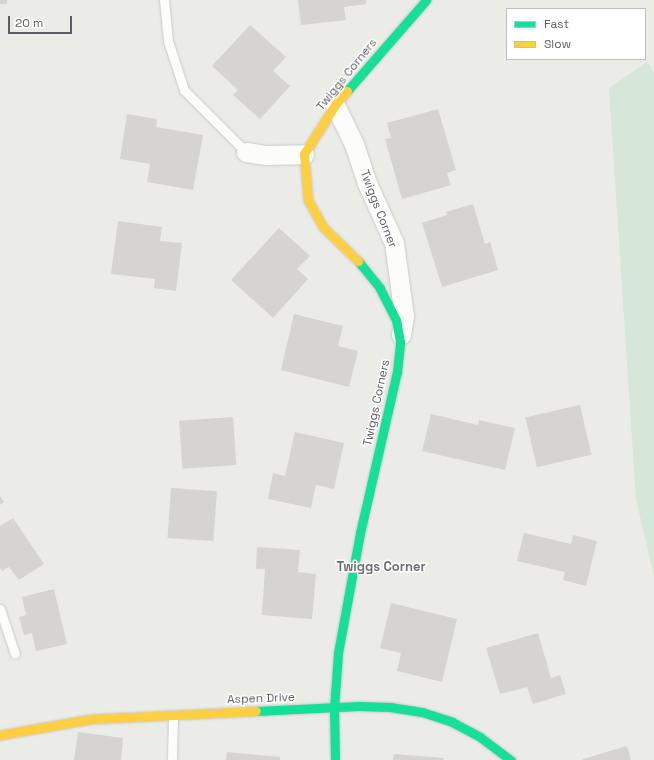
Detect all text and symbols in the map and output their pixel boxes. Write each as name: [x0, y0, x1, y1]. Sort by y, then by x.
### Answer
scale bar: [10, 8, 74, 34]
legend: [506, 8, 646, 60]
text: 20 m: [15, 15, 43, 31]
text: Fast: [544, 16, 569, 32]
street label: Twiggs Corners: [314, 36, 380, 114]
text: Slow: [544, 36, 571, 52]
street label: Twiggs Corner: [357, 168, 399, 250]
street label: Twiggs Corners: [361, 358, 393, 448]
district label: Twiggs Corner: [336, 559, 426, 575]
street label: Aspen Drive: [227, 691, 295, 707]

